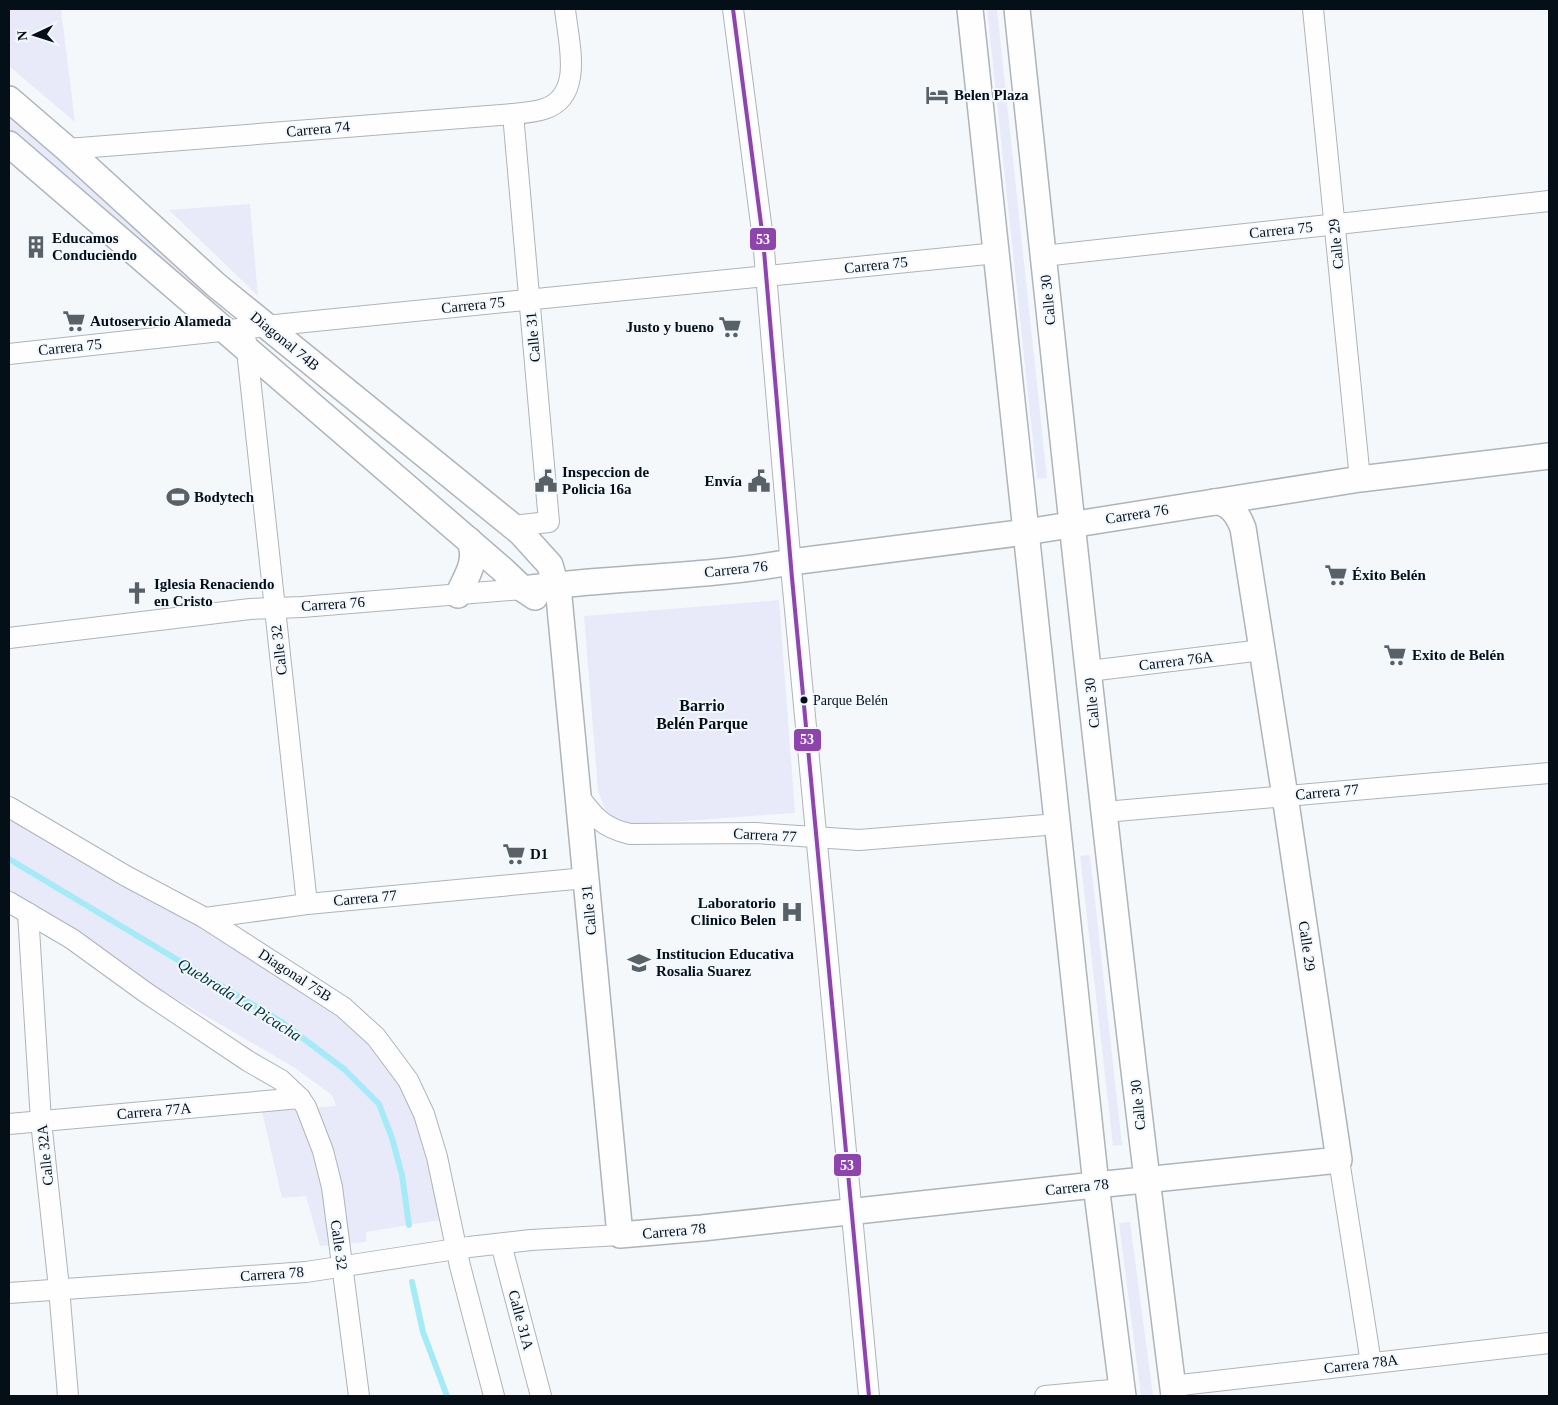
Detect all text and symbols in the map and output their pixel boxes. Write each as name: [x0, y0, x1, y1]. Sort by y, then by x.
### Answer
north arrow: [10, 10, 60, 60]
text: N: [15, 30, 30, 41]
hotel icon: Belen Plaza: [924, 82, 950, 108]
place label: Belen Plaza: [954, 87, 1029, 103]
street label: Carrera 74: [286, 118, 351, 140]
street label: Calle 29: [1325, 218, 1347, 270]
street label: Carrera 75: [1248, 219, 1314, 241]
line badge: 53: [749, 227, 777, 251]
place label: Educamos Conduciendo: [52, 230, 137, 263]
text: 53: [756, 232, 770, 247]
building icon: Educamos Conduciendo: [23, 234, 49, 260]
street label: Carrera 75: [843, 254, 909, 276]
street label: Calle 30: [1037, 274, 1059, 326]
street label: Carrera 75: [440, 294, 506, 316]
supermarket icon: Autoservicio Alameda: [61, 308, 87, 334]
street label: Diagonal 74B: [247, 308, 323, 374]
street label: Calle 31: [523, 311, 543, 363]
place label: Autoservicio Alameda: [90, 313, 232, 329]
supermarket icon: Justo y bueno: [717, 314, 743, 340]
place label: Justo y bueno: [626, 319, 714, 335]
street label: Carrera 75: [37, 336, 103, 358]
place label: Inspeccion de Policia 16a: [562, 464, 649, 497]
public building icon: Inspeccion de Policia 16a: [533, 468, 559, 494]
public building icon: Envía: [746, 468, 772, 494]
place label: Envía: [704, 473, 742, 489]
sports icon: Bodytech: [165, 484, 191, 510]
place label: Bodytech: [194, 489, 255, 505]
street label: Carrera 76: [1104, 501, 1170, 527]
street label: Carrera 76: [703, 558, 769, 580]
supermarket icon: Éxito Belén: [1323, 562, 1349, 588]
place label: Éxito Belén: [1352, 567, 1426, 583]
place label: Iglesia Renaciendo en Cristo: [154, 576, 274, 609]
church icon: Iglesia Renaciendo en Cristo: [124, 580, 150, 606]
street label: Carrera 76: [301, 594, 366, 614]
street label: Calle 32: [268, 624, 290, 676]
supermarket icon: Exito de Belén: [1382, 642, 1408, 668]
place label: Exito de Belén: [1412, 647, 1505, 663]
street label: Carrera 76A: [1138, 648, 1214, 673]
street label: Calle 30: [1081, 677, 1103, 729]
place label: Parque Belén: [813, 693, 888, 708]
marker: Parque Belén: [799, 695, 809, 705]
district label: Barrio Belén Parque: [656, 697, 748, 733]
line badge: 53: [793, 728, 822, 752]
text: 53: [800, 732, 814, 747]
street label: Carrera 77: [1295, 781, 1360, 803]
street label: Carrera 77: [733, 825, 798, 845]
supermarket icon: D1: [501, 841, 527, 867]
place label: D1: [530, 846, 548, 862]
street label: Calle 31: [578, 884, 600, 936]
street label: Carrera 77: [333, 887, 398, 909]
place label: Laboratorio Clinico Belen: [691, 895, 777, 928]
hospital icon: Laboratorio Clinico Belen: [779, 899, 805, 925]
street label: Calle 29: [1296, 920, 1318, 972]
street label: Diagonal 75B: [256, 945, 334, 1005]
place label: Institucion Educativa Rosalia Suarez: [656, 946, 794, 979]
school or university icon: Institucion Educativa Rosalia Suarez: [626, 950, 652, 976]
water label: Quebrada La Picacha: [175, 955, 305, 1044]
street label: Calle 30: [1127, 1079, 1149, 1131]
street label: Carrera 77A: [116, 1100, 192, 1122]
street label: Calle 32A: [34, 1124, 56, 1186]
line badge: 53: [833, 1153, 862, 1177]
text: 53: [840, 1158, 854, 1173]
street label: Carrera 78: [1044, 1176, 1110, 1198]
street label: Calle 32: [328, 1219, 350, 1271]
street label: Carrera 78: [642, 1220, 706, 1242]
street label: Carrera 78: [240, 1264, 304, 1284]
street label: Calle 31A: [505, 1288, 537, 1352]
street label: Carrera 78A: [1323, 1351, 1399, 1376]

